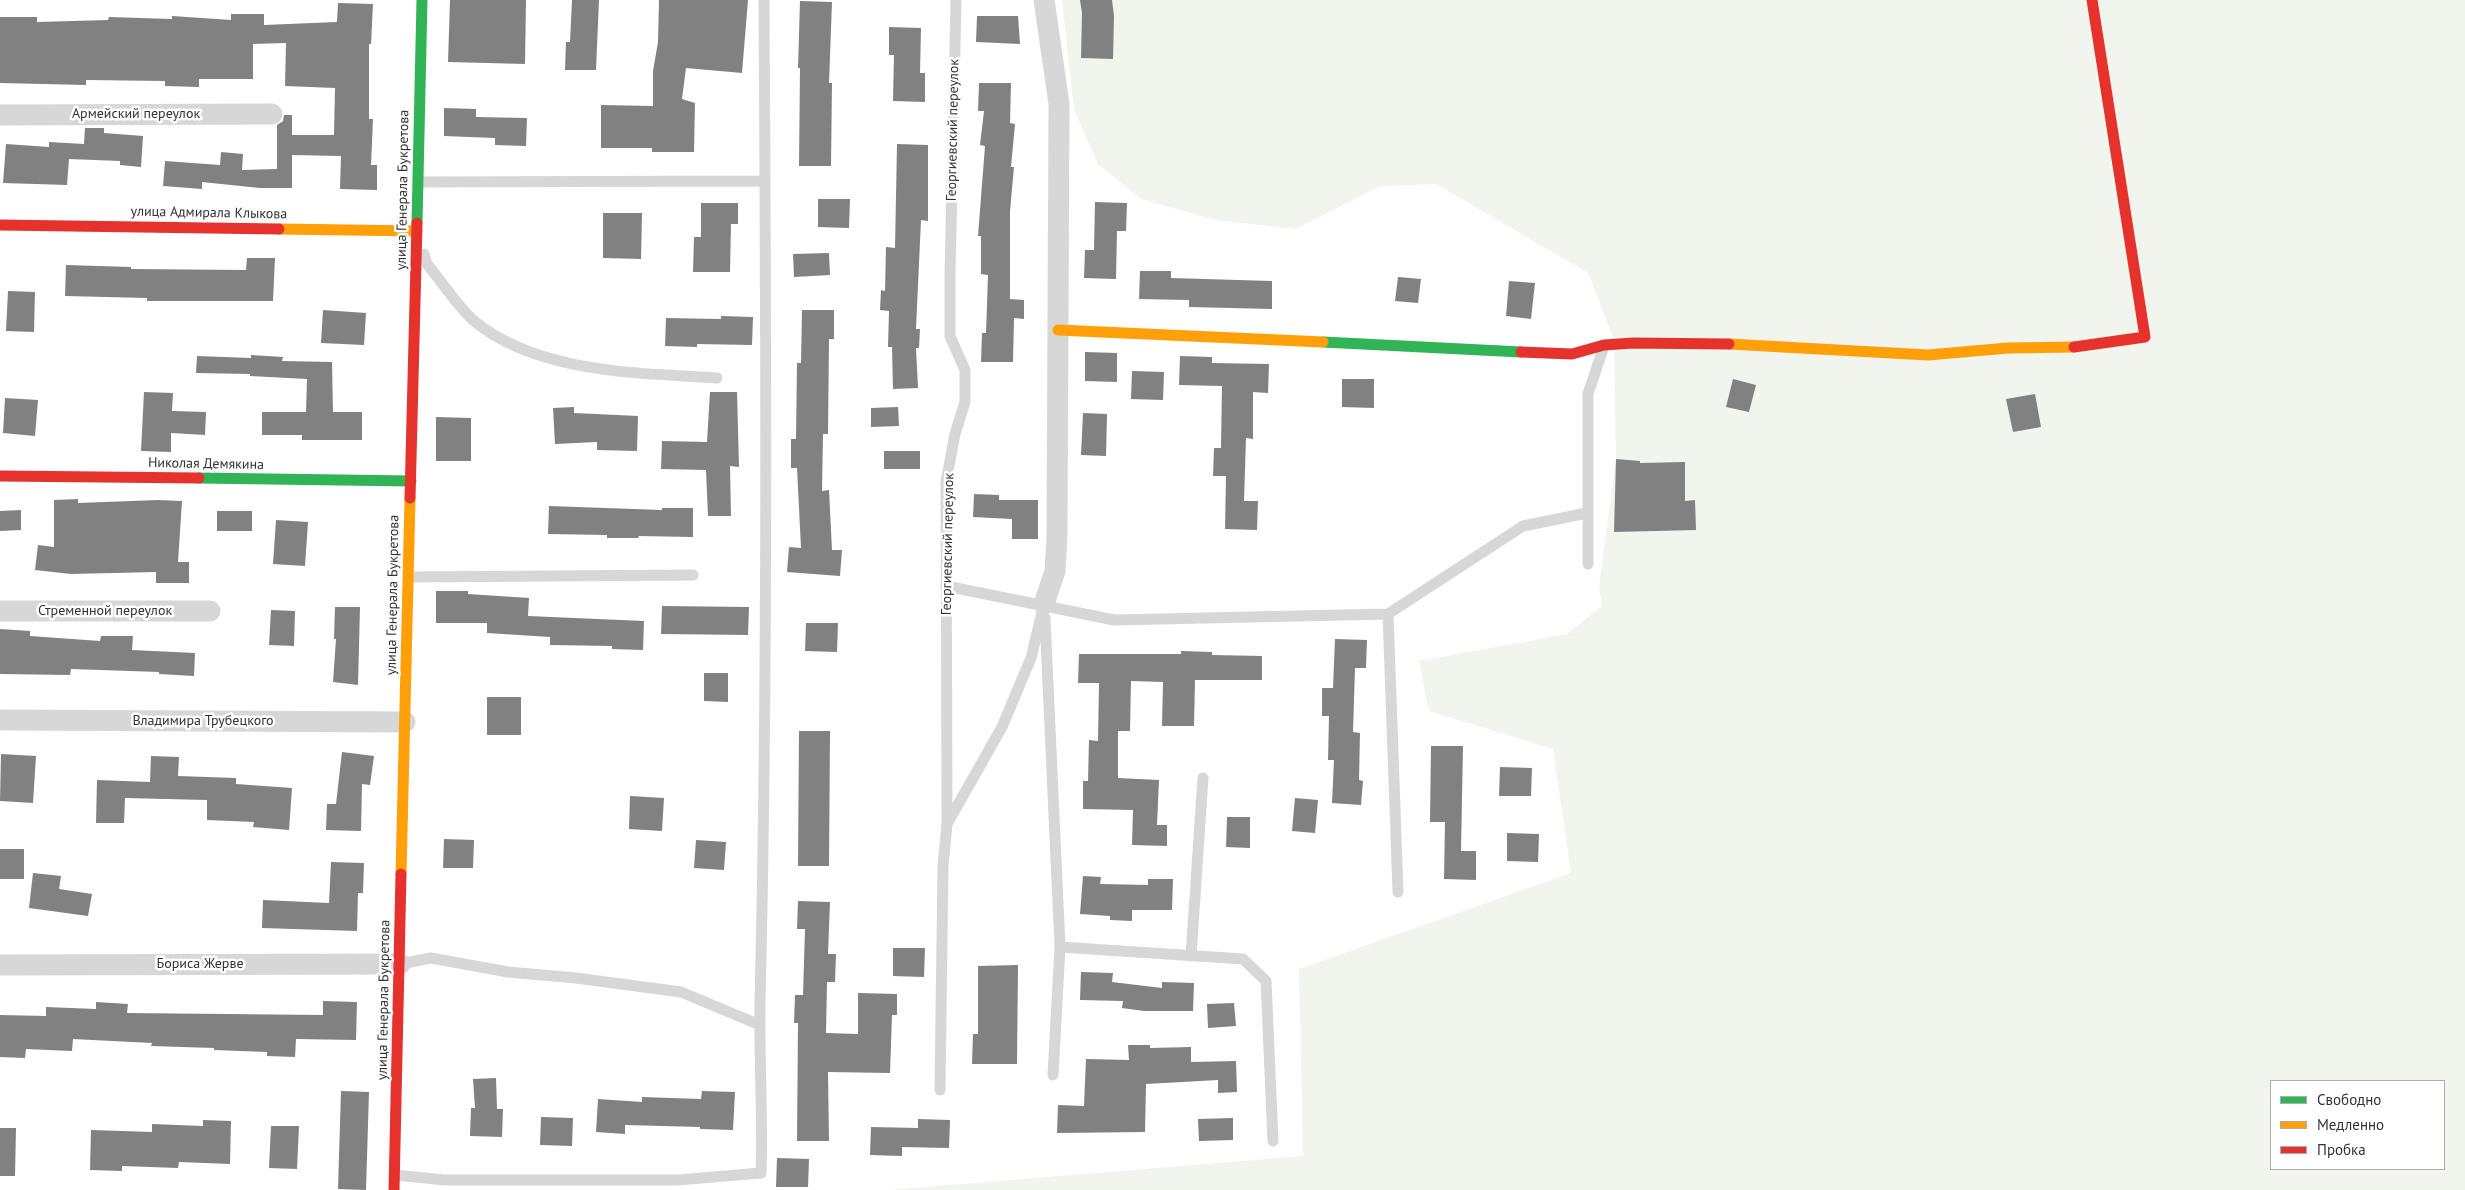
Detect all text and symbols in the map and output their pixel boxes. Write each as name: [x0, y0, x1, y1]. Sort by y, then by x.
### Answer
street label: Георгиевский переулок: [943, 59, 963, 201]
street label: Армейский переулок: [72, 106, 200, 122]
street label: улица Генерала Букретова: [393, 110, 413, 270]
street label: улица Адмирала Клыкова: [130, 203, 288, 223]
street label: Николая Демякина: [148, 455, 264, 473]
street label: Георгиевский переулок: [938, 473, 958, 615]
street label: улица Генерала Букретова: [383, 515, 403, 675]
street label: Стременной переулок: [38, 603, 172, 619]
street label: Владимира Трубецкого: [132, 713, 274, 729]
street label: улица Генерала Букретова: [374, 920, 394, 1080]
street label: Бориса Жерве: [157, 956, 243, 972]
legend: [2270, 1080, 2445, 1170]
text: Свободно: [2317, 1090, 2381, 1109]
text: Медленно: [2317, 1115, 2384, 1134]
text: Пробка: [2317, 1140, 2366, 1159]

